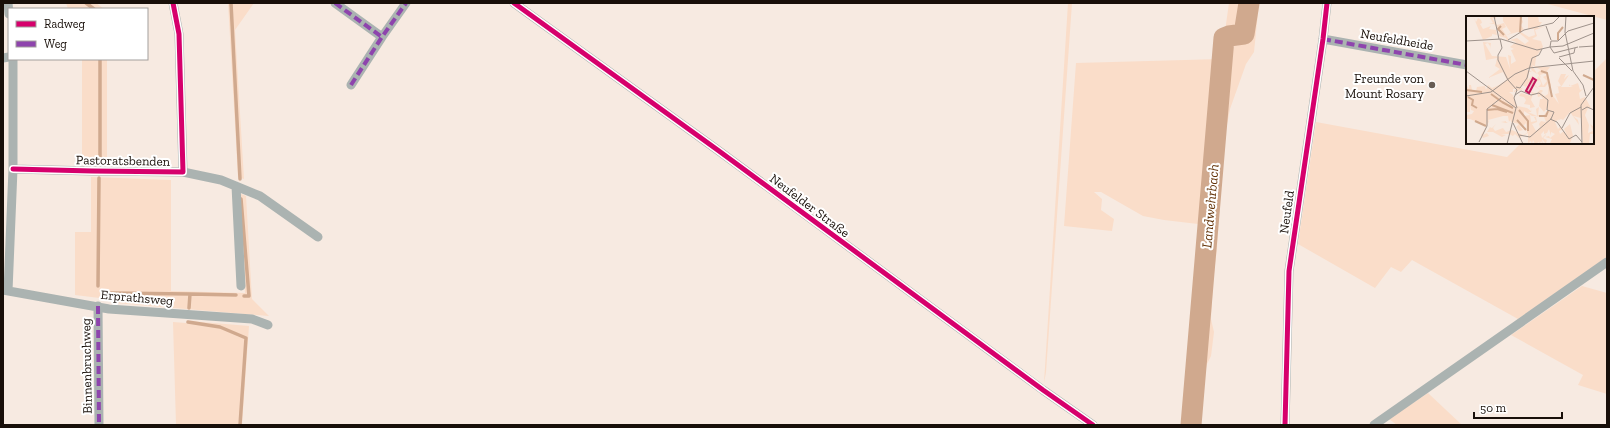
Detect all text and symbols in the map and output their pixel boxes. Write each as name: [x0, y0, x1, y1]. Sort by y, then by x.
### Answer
legend: [8, 8, 148, 60]
inset map: [1466, 16, 1594, 144]
text: Radweg: [44, 17, 85, 31]
street label: Neufeldheide: [1359, 26, 1435, 53]
text: Weg: [44, 37, 67, 51]
place label: Freunde von Mount Rosary: [1345, 71, 1425, 101]
marker: Freunde von Mount Rosary: [1427, 80, 1437, 90]
street label: Pastoratsbenden: [76, 152, 171, 169]
water label: Landwehrbach: [1198, 163, 1223, 249]
street label: Neufelder Straße: [767, 171, 852, 240]
street label: Neufeld: [1276, 189, 1297, 235]
street label: Erprathsweg: [100, 287, 174, 308]
street label: Binnenbruchweg: [78, 318, 95, 414]
scale bar: [1474, 394, 1562, 420]
text: 50 m: [1480, 401, 1507, 415]

